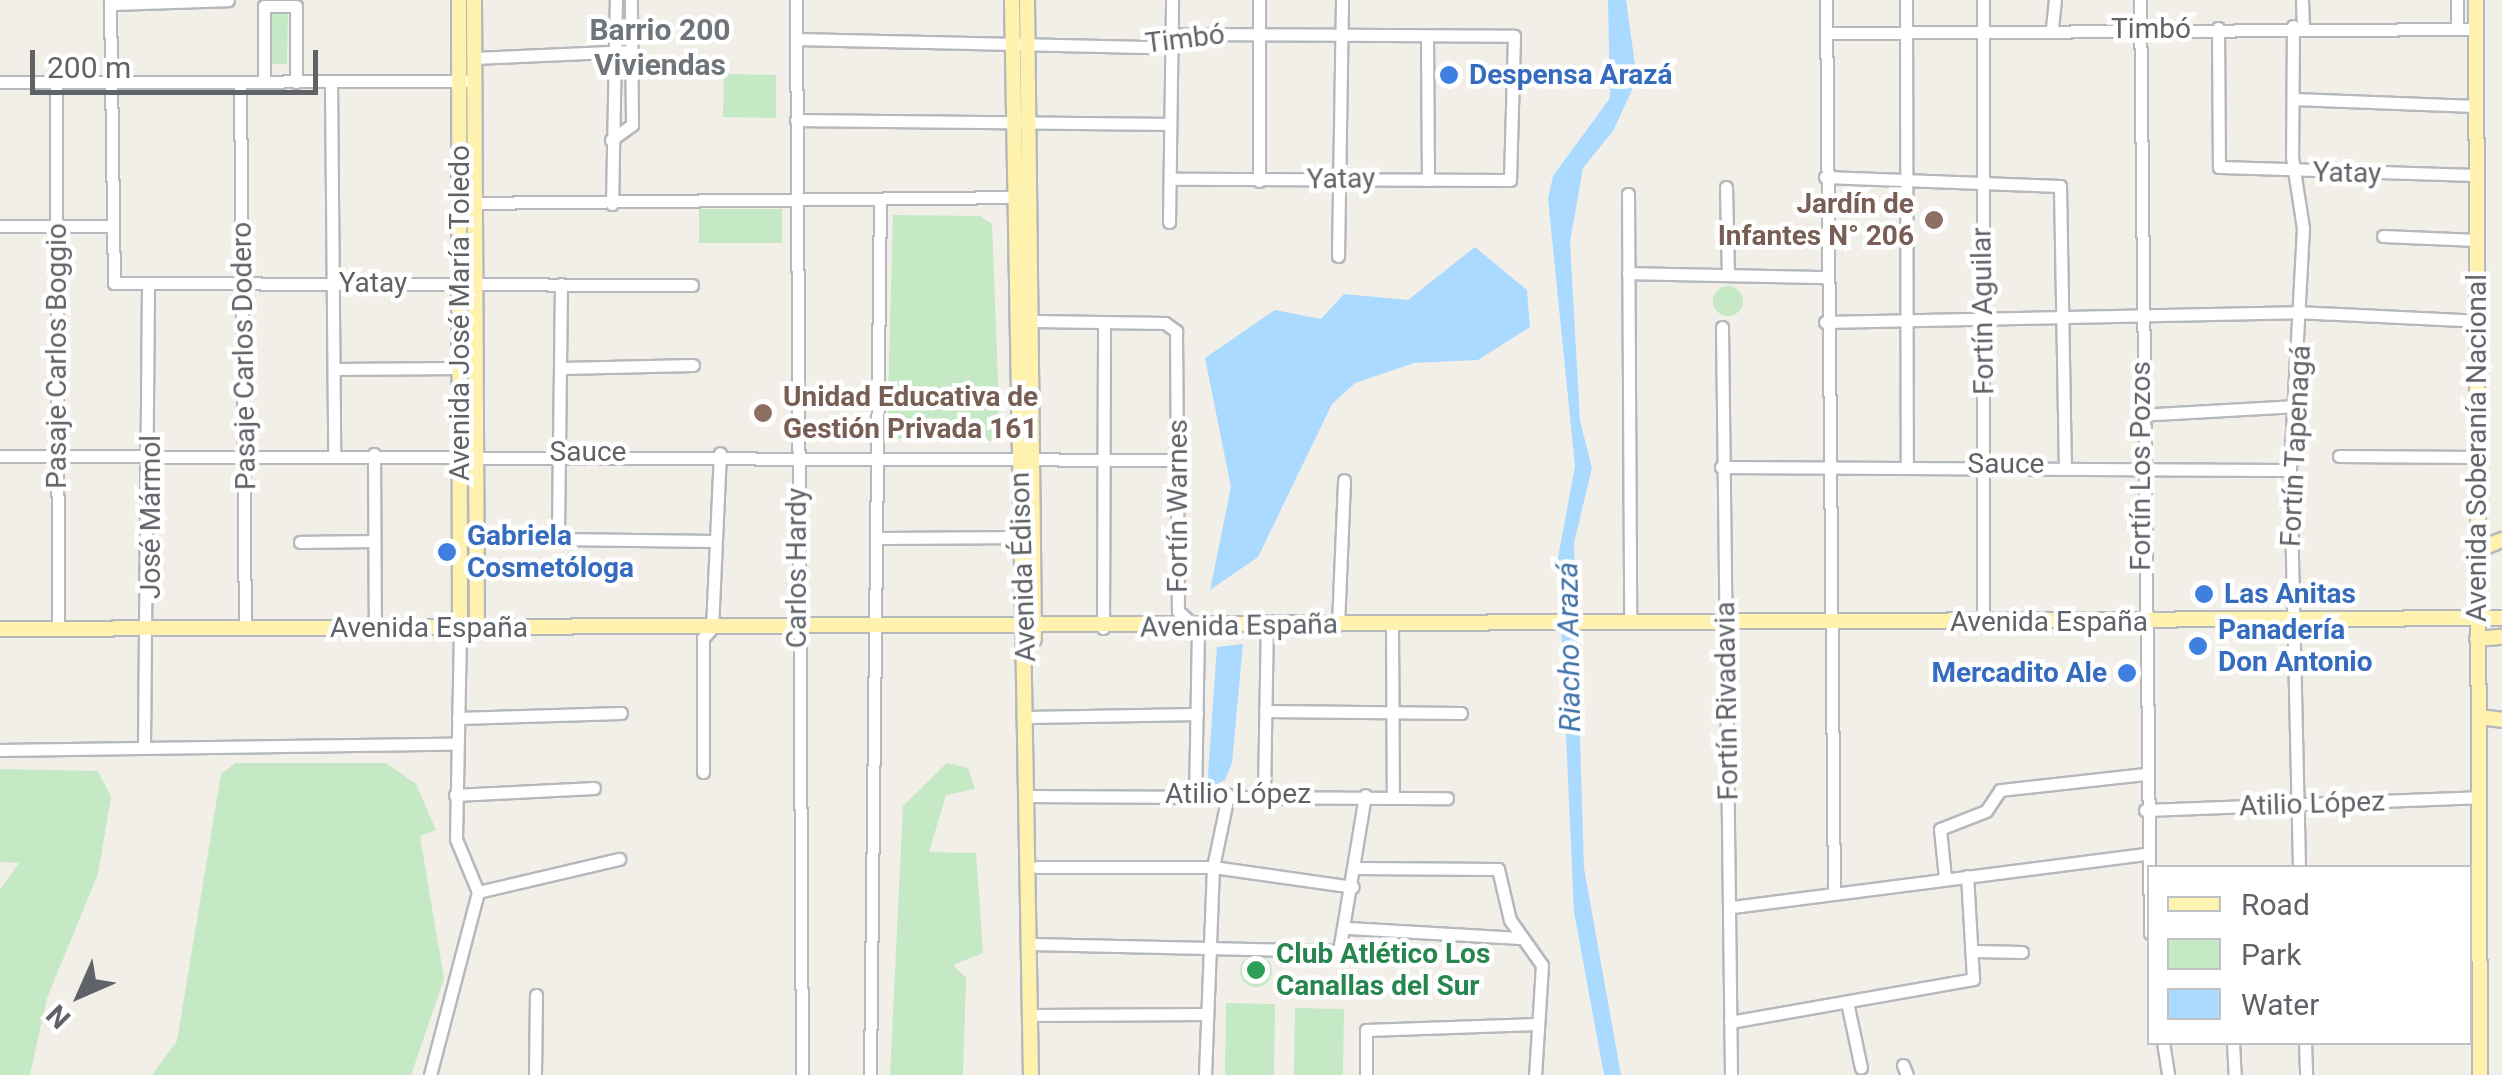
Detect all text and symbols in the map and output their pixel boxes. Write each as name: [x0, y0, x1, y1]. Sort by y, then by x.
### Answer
district label: Barrio 200 Viviendas: [589, 12, 731, 82]
street label: Timbó: [2111, 12, 2191, 46]
street label: Timbó: [1143, 17, 1227, 61]
scale bar: [35, 30, 322, 92]
text: 200 m: [47, 50, 131, 85]
place label: Despensa Arazá: [1469, 58, 1672, 92]
marker: Despensa Arazá: [1438, 64, 1460, 86]
street label: Avenida José María Toledo: [443, 145, 477, 481]
street label: Yatay: [2312, 156, 2382, 190]
street label: Yatay: [1306, 162, 1376, 196]
place label: Jardín de Infantes N° 206: [1718, 187, 1914, 253]
marker: Jardín de Infantes N° 206: [1923, 209, 1945, 231]
street label: Pasaje Carlos Dodero: [225, 222, 263, 490]
street label: Pasaje Carlos Boggio: [40, 223, 74, 489]
street label: Fortín Aguilar: [1965, 227, 2001, 395]
street label: Yatay: [339, 266, 407, 300]
street label: Avenida Soberanía Nacional: [2460, 274, 2494, 622]
street label: Fortín Tapenagá: [2274, 344, 2318, 548]
street label: Fortín Los Pozos: [2124, 361, 2158, 571]
place label: Unidad Educativa de Gestión Privada 161: [783, 380, 1038, 446]
marker: Unidad Educativa de Gestión Privada 161: [752, 402, 774, 424]
street label: Fortín Warnes: [1161, 419, 1195, 593]
street label: José Mármol: [134, 435, 168, 599]
street label: Sauce: [550, 435, 626, 469]
street label: Sauce: [1968, 447, 2044, 481]
street label: Avenida Édison: [1003, 471, 1043, 663]
street label: Carlos Hardy: [780, 488, 814, 648]
place label: Gabriela Cosmetóloga: [467, 519, 634, 585]
marker: Gabriela Cosmetóloga: [436, 541, 458, 563]
water label: Riacho Arazá: [1550, 561, 1588, 733]
place label: Las Anitas: [2224, 577, 2356, 611]
marker: Las Anitas: [2193, 583, 2215, 605]
street label: Fortín Rivadavia: [1708, 601, 1746, 801]
street label: Avenida España: [1950, 605, 2148, 639]
street label: Avenida España: [1140, 607, 1338, 645]
street label: Avenida España: [330, 611, 528, 645]
place label: Panadería Don Antonio: [2218, 613, 2373, 679]
marker: Panadería Don Antonio: [2187, 635, 2209, 657]
place label: Mercadito Ale: [1931, 656, 2107, 690]
marker: Mercadito Ale: [2116, 662, 2138, 684]
street label: Atilio López: [1165, 777, 1311, 811]
street label: Atilio López: [2238, 785, 2386, 823]
legend: [2147, 865, 2472, 1045]
text: Road: [2241, 887, 2310, 922]
place label: Club Atlético Los Canallas del Sur: [1276, 937, 1490, 1003]
text: Park: [2241, 937, 2301, 972]
north arrow: [30, 945, 130, 1045]
marker: Club Atlético Los Canallas del Sur: [1245, 959, 1267, 981]
text: Water: [2241, 987, 2319, 1022]
text: N: [40, 998, 77, 1035]

